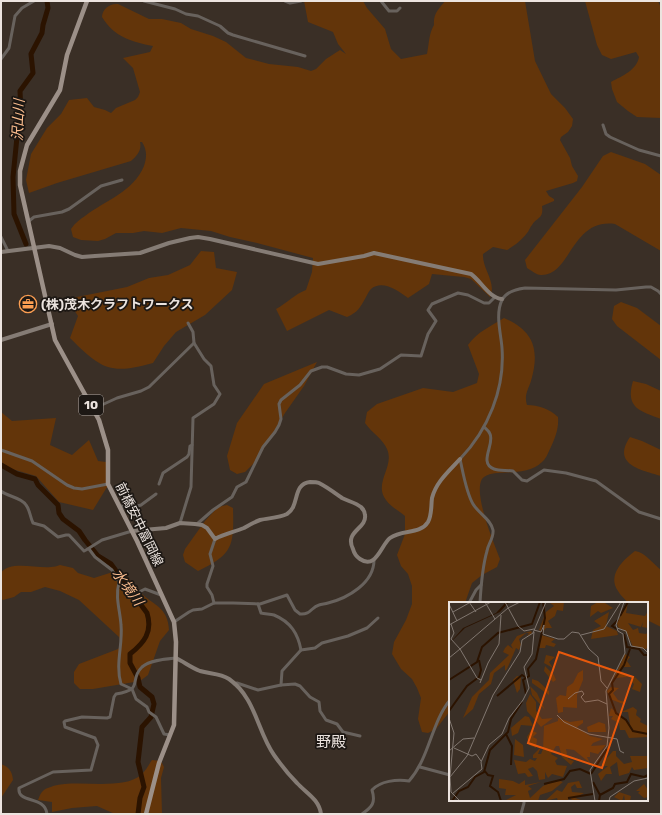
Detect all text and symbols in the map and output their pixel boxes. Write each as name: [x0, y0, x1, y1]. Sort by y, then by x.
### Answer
water label: 沢山川: [9, 97, 28, 141]
office icon: (株)茂木クラフトワークス: [18, 294, 38, 314]
place label: (株)茂木クラフトワークス: [41, 297, 194, 312]
road number: 10: [79, 395, 103, 415]
street label: 前橋安中富岡線: [113, 480, 166, 568]
water label: 水境川: [108, 565, 148, 611]
inset map: [449, 602, 648, 801]
district label: 野殿: [316, 733, 346, 751]

